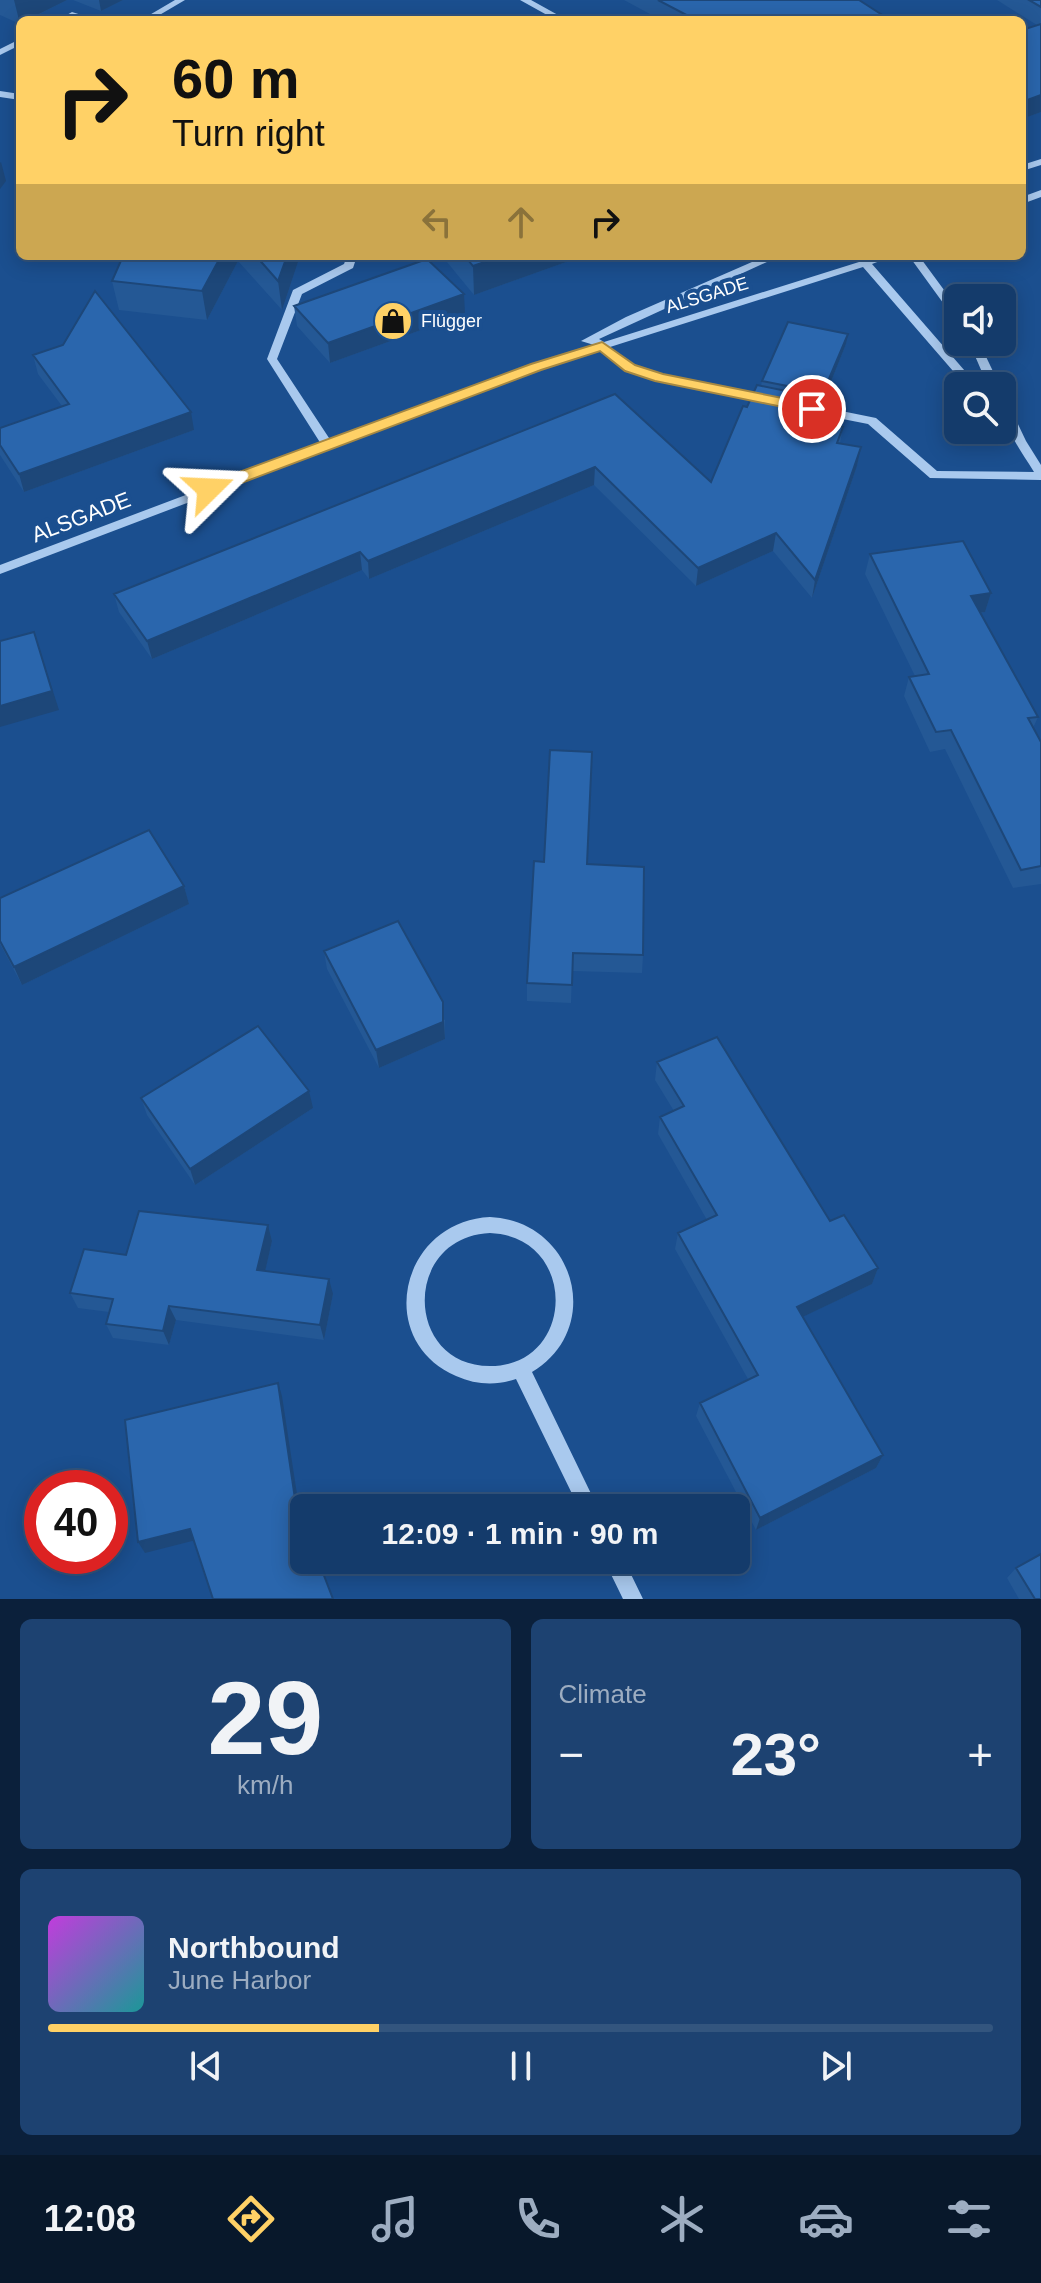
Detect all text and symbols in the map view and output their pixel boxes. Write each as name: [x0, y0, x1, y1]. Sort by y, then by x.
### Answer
text: 60 m: [172, 47, 300, 110]
icon: right: [40, 48, 144, 152]
text: Turn right: [172, 113, 325, 154]
icon: left: [415, 200, 459, 244]
icon: ahead: [499, 200, 543, 244]
icon: right: [583, 200, 627, 244]
street label: ALSGADE: [663, 273, 751, 317]
map controls: [944, 284, 1016, 444]
button: sound: [944, 284, 1016, 356]
shop icon: Flügger: [372, 300, 414, 342]
place label: Flügger: [421, 311, 482, 331]
button: search: [944, 372, 1016, 444]
pin: [778, 375, 846, 443]
icon: arrive: [790, 387, 834, 431]
position arrow: [167, 447, 251, 531]
street label: ALSGADE: [28, 487, 134, 547]
speed limit sign: 40: [24, 1470, 128, 1574]
text: 12:09 · 1 min · 90 m: [382, 1517, 658, 1550]
text: 29: [207, 1660, 323, 1776]
text: Climate: [559, 1679, 647, 1709]
text: 23°: [730, 1721, 821, 1788]
text: −: [559, 1730, 584, 1779]
text: +: [967, 1730, 993, 1779]
text: km/h: [237, 1770, 293, 1800]
text: Northbound: [168, 1931, 340, 1964]
text: June Harbor: [168, 1965, 311, 1995]
icon: previous: [184, 2044, 228, 2088]
icon: pause: [499, 2044, 543, 2088]
icon: next: [814, 2044, 858, 2088]
icon: directions: [223, 2191, 279, 2247]
icon: music: [367, 2191, 423, 2247]
icon: phone: [510, 2191, 566, 2247]
icon: climate: [654, 2191, 710, 2247]
icon: car: [798, 2191, 854, 2247]
icon: filters: [941, 2191, 997, 2247]
text: 12:08: [44, 2198, 136, 2239]

